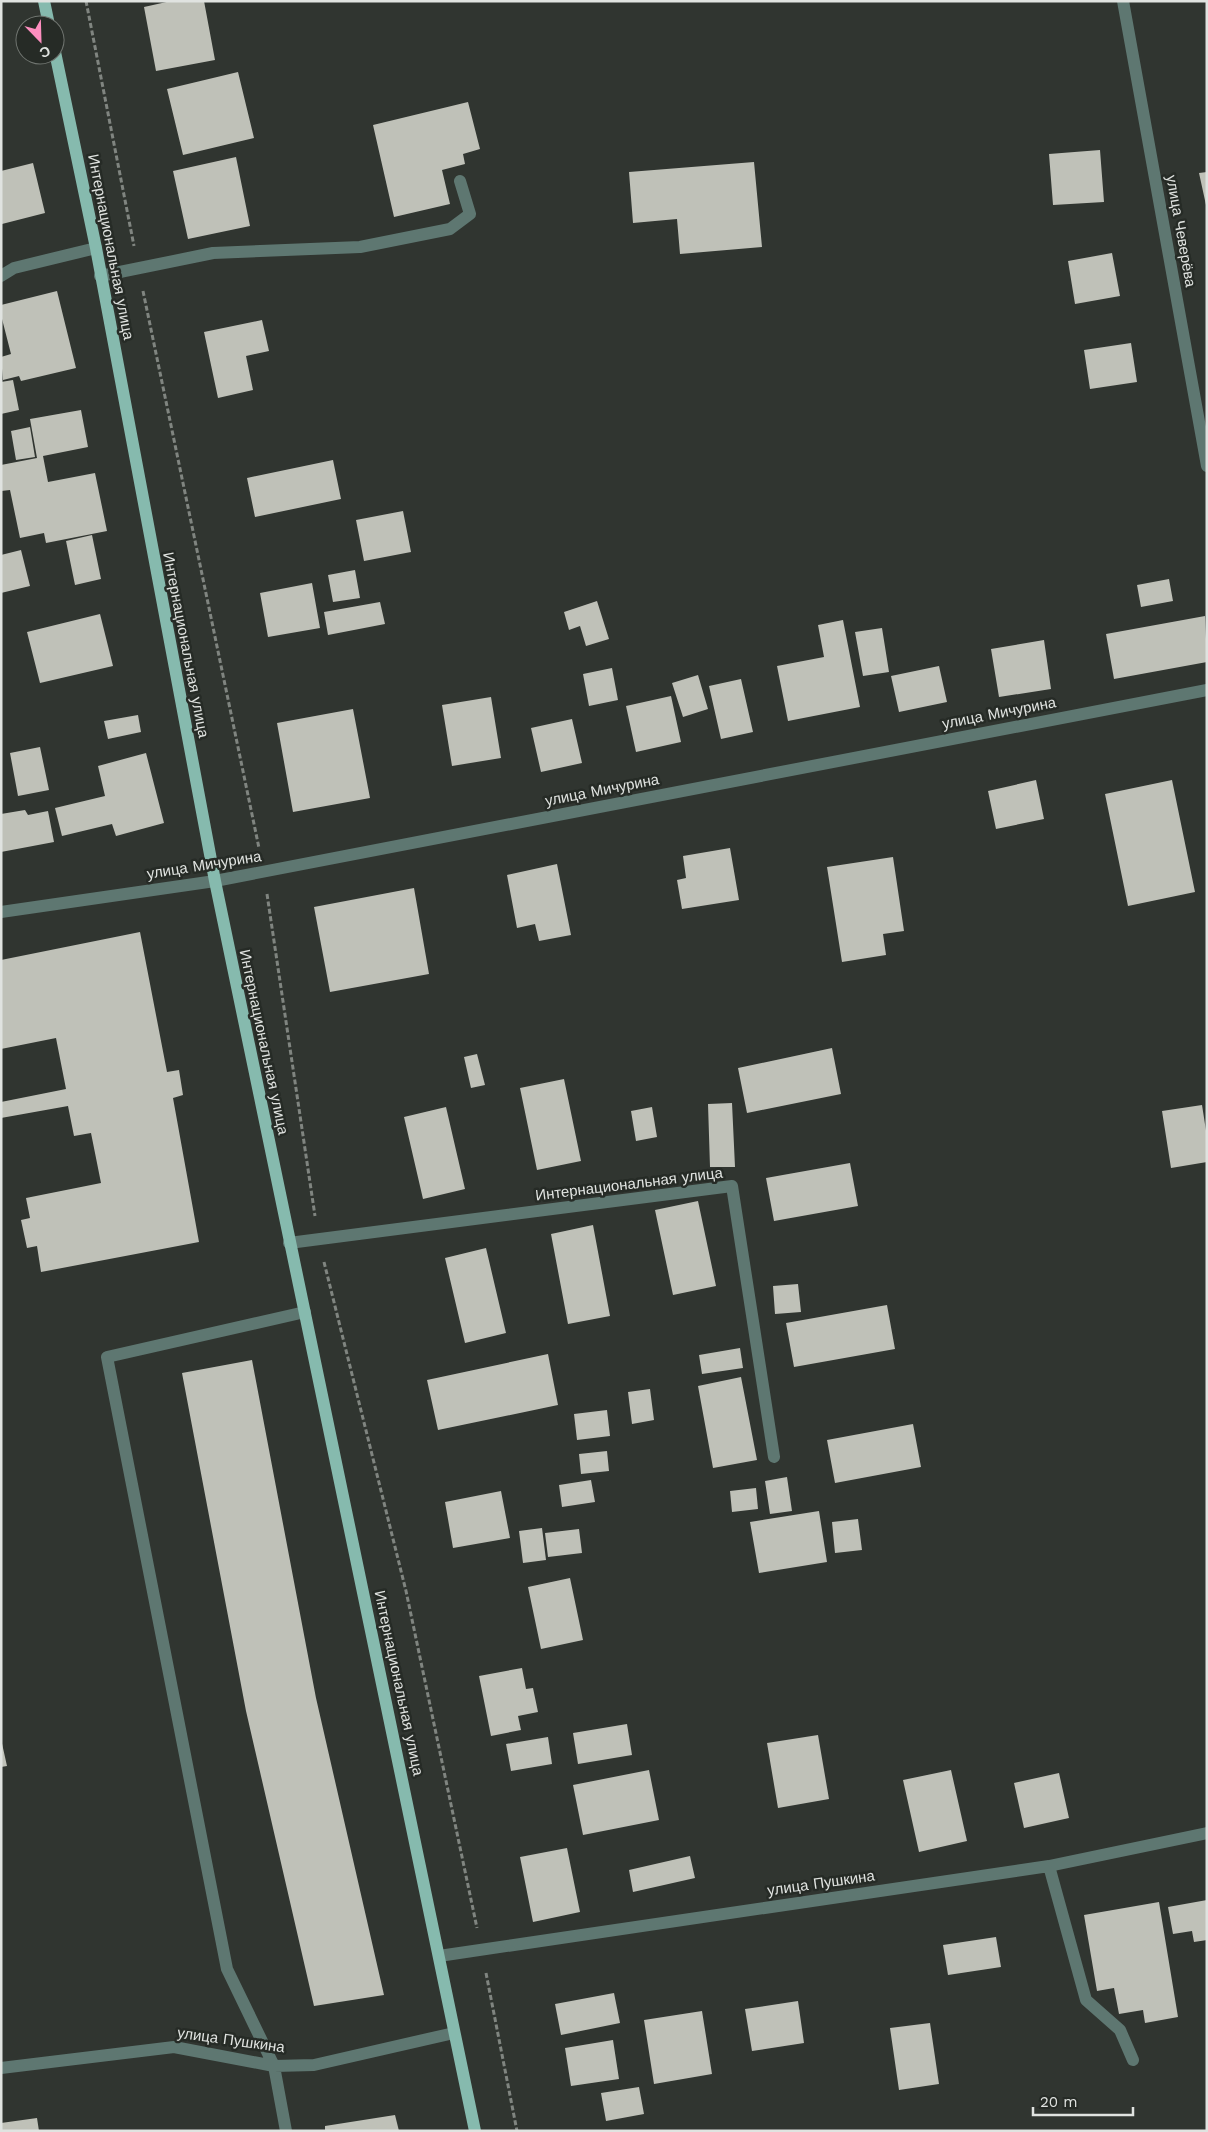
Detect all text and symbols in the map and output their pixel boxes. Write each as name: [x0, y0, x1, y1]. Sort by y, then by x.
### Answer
north arrow: [15, 15, 65, 65]
text: С: [37, 43, 53, 61]
street label: Интернациональная улица: [84, 153, 138, 342]
street label: улица Чеверёва: [1162, 173, 1200, 289]
street label: Интернациональная улица: [159, 551, 213, 740]
street label: улица Мичурина: [940, 693, 1058, 733]
street label: улица Мичурина: [543, 770, 661, 810]
street label: улица Мичурина: [145, 847, 263, 883]
street label: Интернациональная улица: [236, 948, 293, 1137]
street label: Интернациональная улица: [534, 1163, 724, 1204]
street label: Интернациональная улица: [371, 1589, 428, 1778]
street label: улица Пушкина: [766, 1866, 876, 1899]
street label: улица Пушкина: [176, 2024, 286, 2057]
scale bar: [1033, 2084, 1133, 2116]
text: 20 m: [1040, 2093, 1078, 2111]

